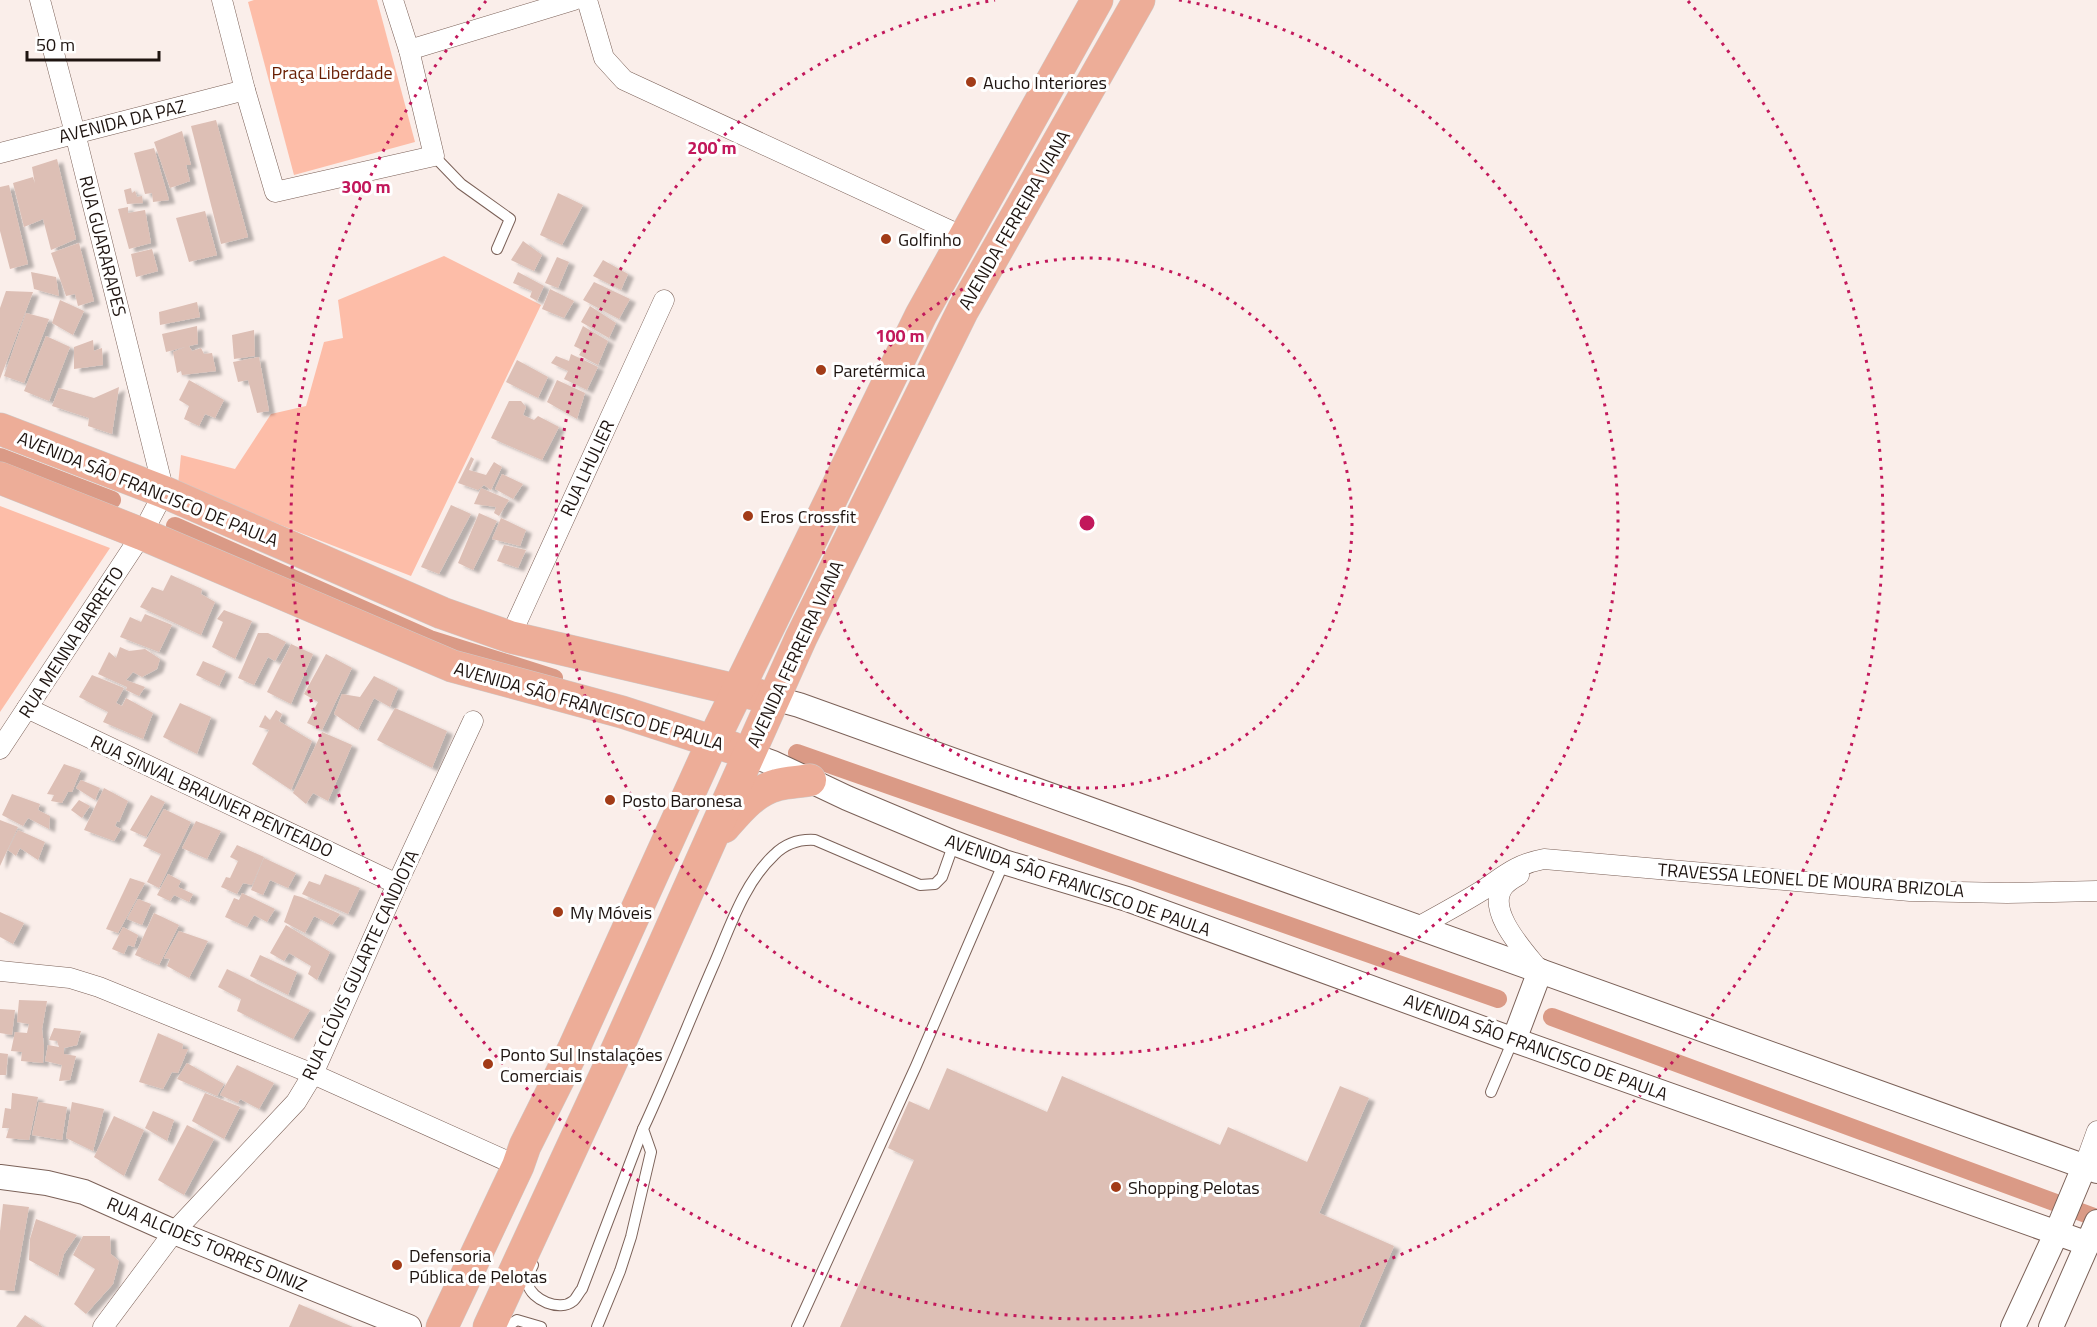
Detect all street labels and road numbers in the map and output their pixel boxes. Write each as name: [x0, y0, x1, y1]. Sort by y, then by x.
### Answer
street label: AVENIDA DA PAZ: [56, 92, 188, 150]
street label: AVENIDA FERREIRA VIANA: [951, 125, 1077, 315]
street label: RUA GUARARAPES: [72, 173, 134, 319]
street label: RUA LHULIER: [553, 415, 621, 521]
street label: AVENIDA SÃO FRANCISCO DE PAULA: [14, 424, 283, 554]
street label: AVENIDA FERREIRA VIANA: [740, 556, 850, 752]
street label: RUA MENNA BARRETO: [12, 561, 130, 723]
street label: AVENIDA SÃO FRANCISCO DE PAULA: [451, 655, 727, 758]
street label: RUA SINVAL BRAUNER PENTEADO: [86, 728, 338, 864]
street label: AVENIDA SÃO FRANCISCO DE PAULA: [942, 827, 1215, 943]
street label: RUA CLÓVIS GULARTE CANDIOTA: [295, 845, 425, 1085]
street label: TRAVESSA LEONEL DE MOURA BRIZOLA: [1657, 856, 1965, 904]
street label: AVENIDA SÃO FRANCISCO DE PAULA: [1400, 987, 1672, 1108]
street label: RUA ALCIDES TORRES DINIZ: [103, 1190, 311, 1298]

